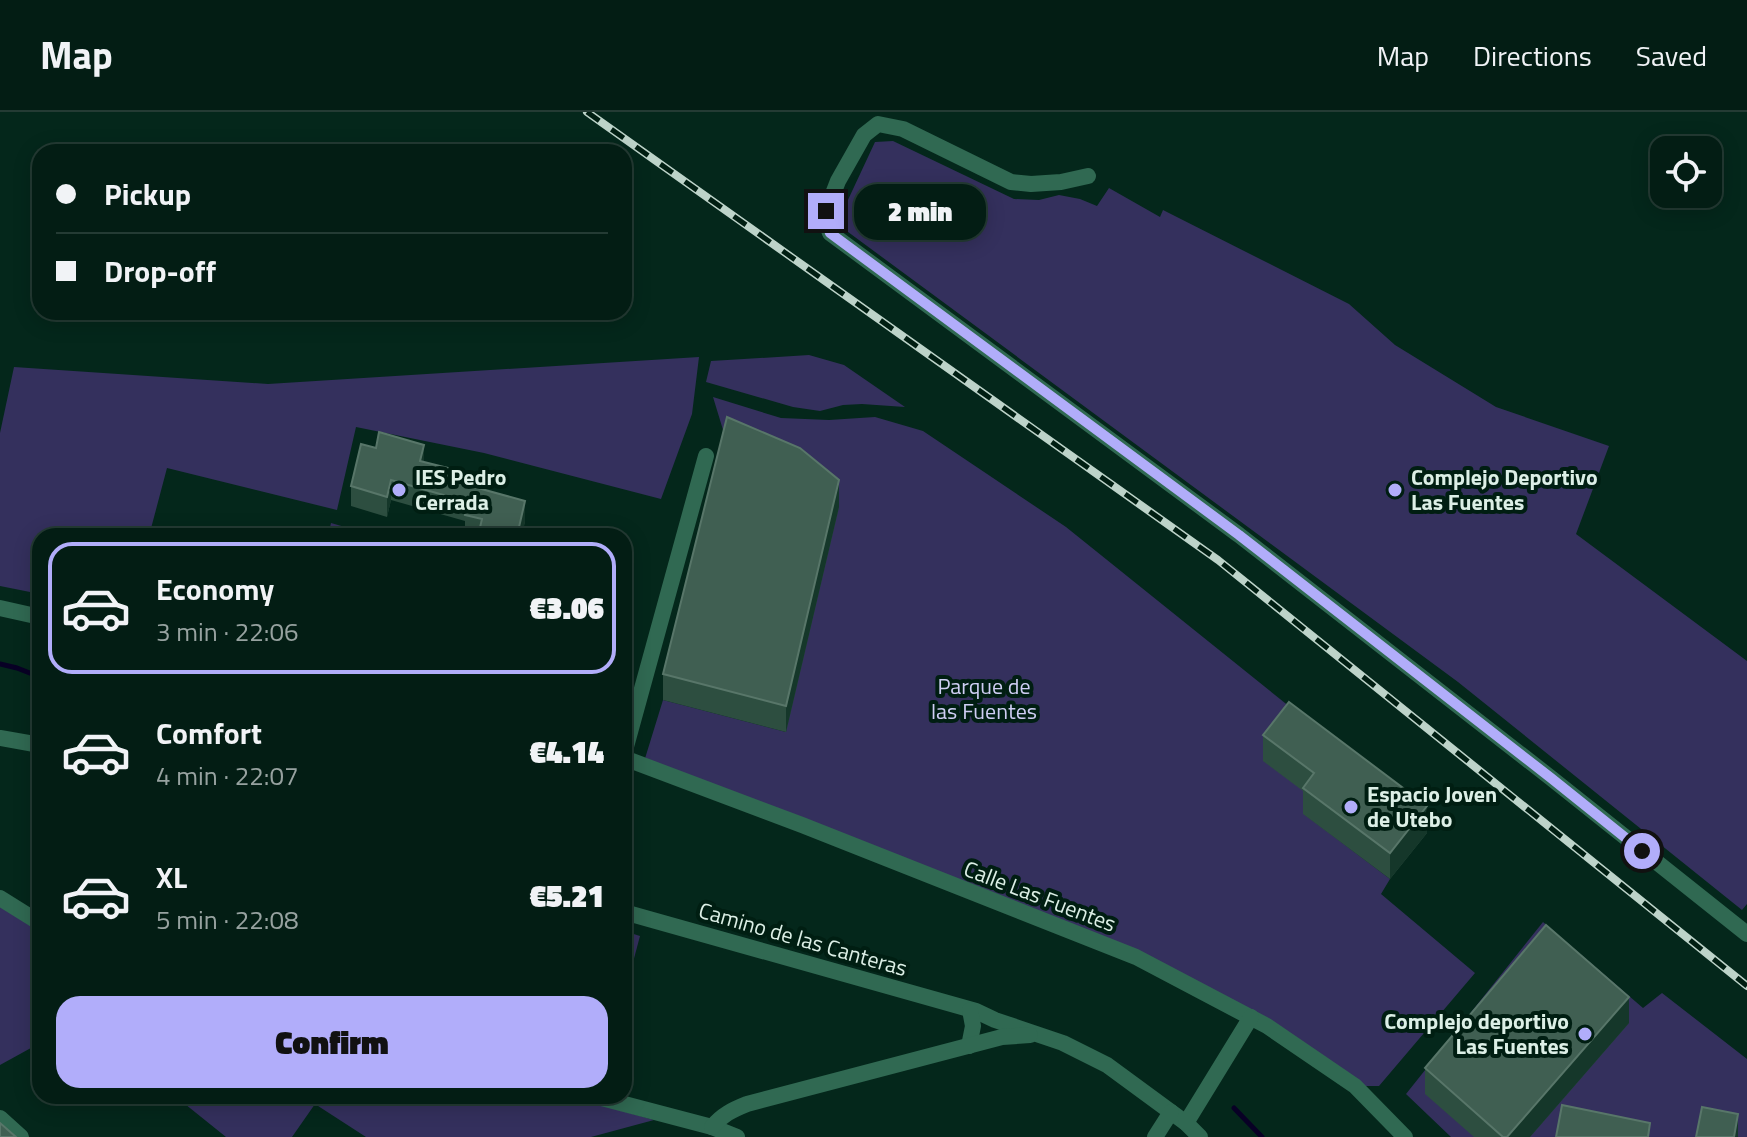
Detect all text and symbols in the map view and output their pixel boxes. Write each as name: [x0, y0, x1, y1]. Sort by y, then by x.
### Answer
text: Map: [40, 26, 113, 84]
text: Map: [1377, 34, 1429, 77]
text: Directions: [1473, 34, 1592, 77]
text: Saved: [1636, 34, 1707, 77]
map controls: [1650, 136, 1722, 208]
button: locate: [1650, 136, 1722, 208]
text: Pickup: [104, 171, 191, 217]
callout: 2 min: [854, 183, 986, 239]
text: 2 min: [888, 192, 952, 231]
route end: [808, 193, 844, 229]
text: Drop-off: [104, 248, 216, 294]
place label: IES Pedro Cerrada: [415, 460, 506, 519]
place label: Complejo Deportivo Las Fuentes: [1411, 460, 1598, 519]
marker: IES Pedro Cerrada: [390, 481, 408, 499]
marker: Complejo Deportivo Las Fuentes: [1386, 481, 1404, 499]
text: Economy: [156, 566, 274, 612]
icon: car: [60, 572, 132, 644]
text: €3.06: [530, 585, 604, 631]
text: 3 min · 22:06: [156, 612, 299, 651]
park label: Parque de las Fuentes: [931, 669, 1037, 728]
text: Comfort: [156, 710, 262, 756]
icon: car: [60, 716, 132, 788]
text: €4.14: [530, 729, 604, 775]
text: 4 min · 22:07: [156, 756, 299, 795]
place label: Espacio Joven de Utebo: [1367, 777, 1497, 836]
marker: Espacio Joven de Utebo: [1342, 798, 1360, 816]
route start: [1624, 833, 1660, 869]
street label: Calle Las Fuentes: [959, 851, 1121, 941]
text: XL: [156, 854, 187, 900]
icon: car: [60, 860, 132, 932]
text: €5.21: [530, 873, 604, 919]
street label: Camino de las Canteras: [695, 893, 911, 985]
text: 5 min · 22:08: [156, 900, 299, 939]
button: Confirm: [56, 996, 608, 1088]
place label: Complejo deportivo Las Fuentes: [1384, 1004, 1569, 1063]
marker: Complejo deportivo Las Fuentes: [1576, 1025, 1594, 1043]

